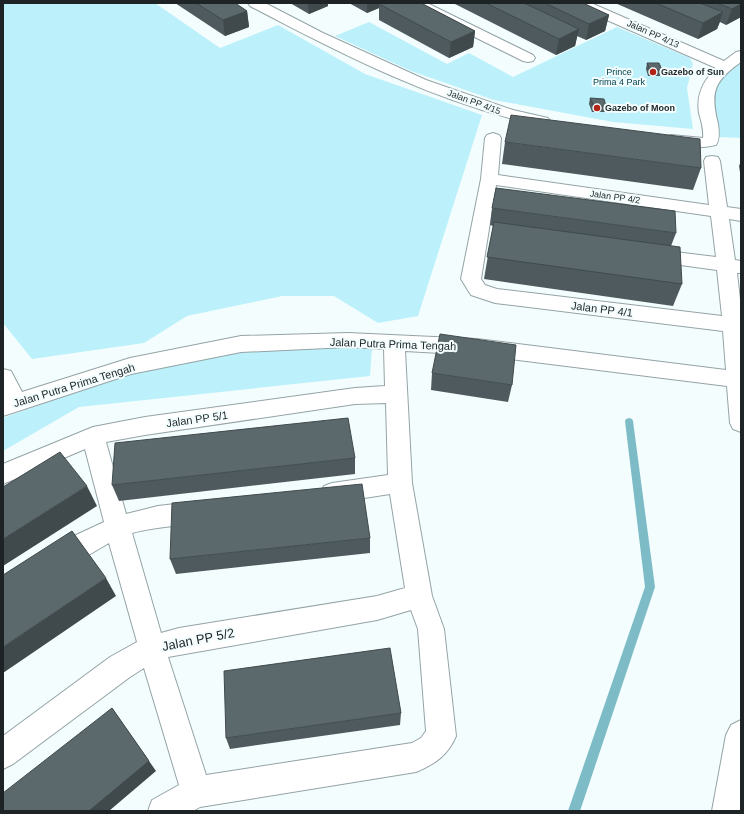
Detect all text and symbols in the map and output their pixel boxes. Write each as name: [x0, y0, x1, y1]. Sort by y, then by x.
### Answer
street label: Jalan PP 4/13: [625, 18, 681, 50]
park label: Prince Prima 4 Park: [593, 67, 646, 87]
marker: Gazebo of Sun: [648, 67, 658, 77]
place label: Gazebo of Sun: [661, 67, 724, 77]
street label: Jalan PP 4/15: [446, 88, 502, 116]
marker: Gazebo of Moon: [592, 103, 602, 113]
place label: Gazebo of Moon: [605, 103, 675, 113]
street label: Jalan PP 4/2: [589, 189, 641, 205]
street label: Jalan PP 4/1: [570, 299, 634, 319]
street label: Jalan Putra Prima Tengah: [330, 336, 456, 352]
street label: Jalan Putra Prima Tengah: [12, 361, 136, 409]
street label: Jalan PP 5/1: [165, 409, 229, 429]
street label: Jalan PP 5/2: [161, 625, 236, 654]

